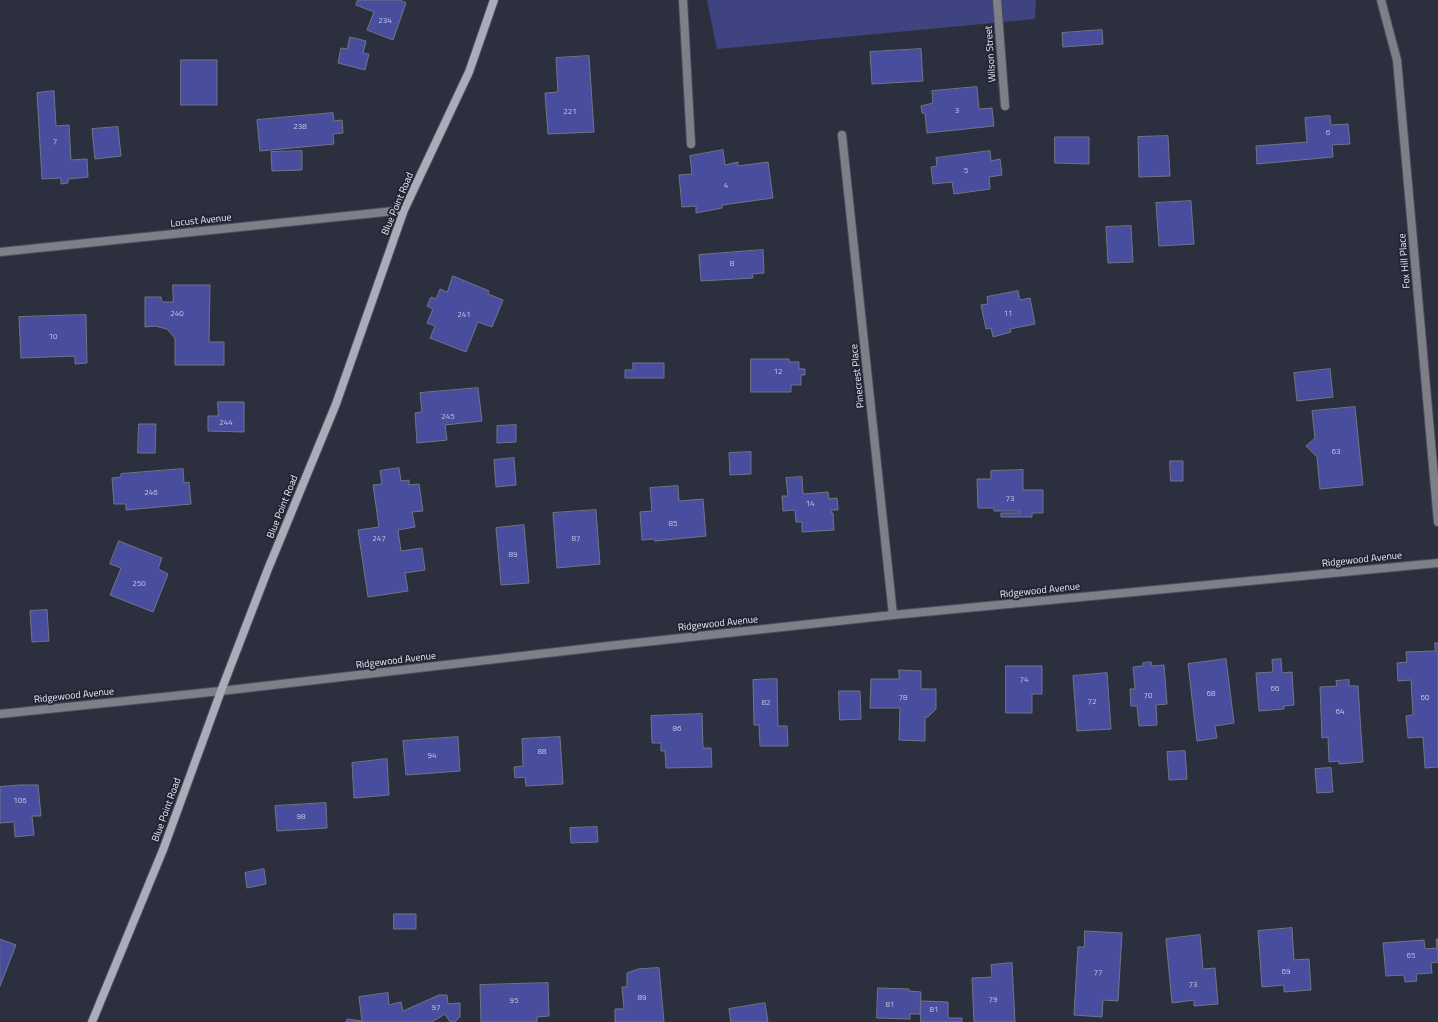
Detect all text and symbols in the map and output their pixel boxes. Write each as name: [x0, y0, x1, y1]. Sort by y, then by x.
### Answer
house number: 234: [378, 16, 392, 26]
street label: Wilson Street: [983, 25, 999, 83]
house number: 3: [955, 106, 959, 116]
house number: 221: [563, 107, 577, 117]
house number: 238: [293, 122, 307, 132]
house number: 6: [1326, 128, 1330, 138]
house number: 7: [53, 137, 57, 147]
house number: 5: [964, 166, 968, 176]
street label: Blue Point Road: [379, 171, 417, 237]
house number: 4: [724, 181, 728, 191]
street label: Locust Avenue: [170, 212, 232, 230]
street label: Fox Hill Place: [1397, 233, 1413, 289]
house number: 8: [730, 259, 734, 269]
house number: 240: [170, 309, 184, 319]
house number: 11: [1004, 309, 1012, 319]
house number: 241: [457, 310, 471, 320]
house number: 10: [49, 332, 57, 342]
street label: Pinecrest Place: [849, 343, 867, 409]
house number: 12: [774, 367, 782, 377]
house number: 245: [441, 412, 455, 422]
house number: 244: [219, 418, 233, 428]
house number: 63: [1332, 447, 1340, 457]
street label: Blue Point Road: [265, 474, 301, 540]
house number: 246: [144, 488, 158, 498]
house number: 73: [1006, 494, 1014, 504]
house number: 14: [806, 499, 814, 509]
house number: 85: [669, 519, 677, 529]
house number: 247: [372, 534, 386, 544]
house number: 87: [572, 534, 580, 544]
house number: 89: [509, 550, 517, 560]
street label: Ridgewood Avenue: [1321, 550, 1403, 570]
house number: 250: [132, 579, 146, 589]
street label: Ridgewood Avenue: [999, 581, 1081, 601]
street label: Ridgewood Avenue: [677, 614, 759, 634]
street label: Ridgewood Avenue: [355, 650, 437, 672]
house number: 74: [1020, 675, 1028, 685]
house number: 66: [1271, 684, 1279, 694]
street label: Ridgewood Avenue: [33, 686, 115, 706]
house number: 68: [1207, 689, 1215, 699]
house number: 70: [1144, 691, 1152, 701]
house number: 78: [899, 693, 907, 703]
house number: 60: [1421, 693, 1429, 703]
house number: 72: [1088, 697, 1096, 707]
house number: 82: [762, 698, 770, 708]
house number: 64: [1336, 707, 1344, 717]
house number: 86: [673, 724, 681, 734]
house number: 88: [538, 747, 546, 757]
house number: 94: [428, 751, 436, 761]
street label: Blue Point Road: [150, 776, 184, 844]
house number: 106: [13, 796, 27, 806]
house number: 98: [297, 812, 305, 822]
house number: 65: [1407, 951, 1415, 961]
house number: 69: [1282, 967, 1290, 977]
house number: 77: [1094, 968, 1102, 978]
house number: 73: [1189, 980, 1197, 990]
house number: 89: [638, 993, 646, 1003]
house number: 79: [989, 995, 997, 1005]
house number: 95: [510, 996, 518, 1006]
house number: 81: [886, 1000, 894, 1010]
house number: 97: [432, 1003, 440, 1013]
house number: 81: [930, 1005, 938, 1015]

